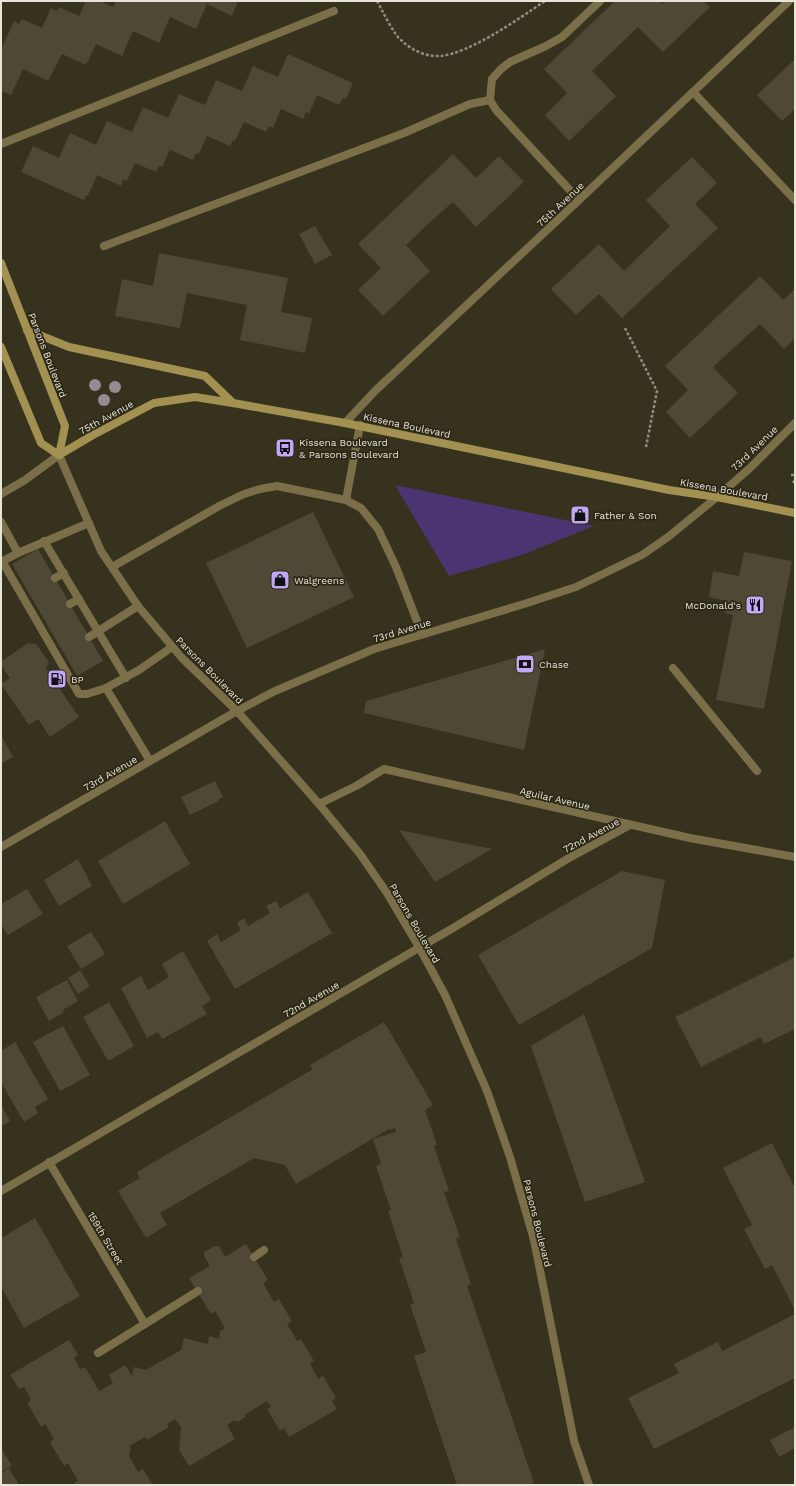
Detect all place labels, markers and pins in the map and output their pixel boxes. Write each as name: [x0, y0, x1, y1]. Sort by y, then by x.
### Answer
bus stop icon: Kissena Boulevard & Parsons Boulevard: [274, 437, 296, 459]
place label: Kissena Boulevard & Parsons Boulevard: [299, 437, 399, 460]
shop icon: Father & Son: [569, 504, 591, 526]
place label: Father & Son: [594, 510, 657, 521]
shop icon: Walgreens: [269, 569, 291, 591]
place label: Walgreens: [294, 575, 344, 586]
restaurant icon: McDonald's: [744, 594, 766, 616]
place label: McDonald's: [685, 600, 741, 611]
bank icon: Chase: [514, 653, 536, 675]
place label: Chase: [539, 659, 569, 670]
fuel station icon: BP: [46, 668, 68, 690]
place label: BP: [71, 674, 84, 685]

